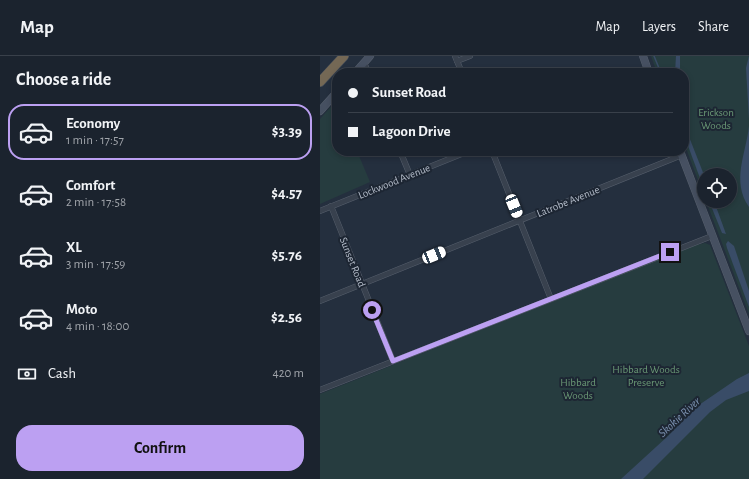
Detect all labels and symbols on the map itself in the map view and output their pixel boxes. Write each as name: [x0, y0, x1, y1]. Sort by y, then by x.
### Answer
park label: Erickson Woods: [698, 107, 734, 131]
street label: Lockwood Avenue: [357, 162, 432, 201]
street label: Latrobe Avenue: [535, 184, 601, 219]
car: [504, 193, 524, 219]
street label: Sunset Road: [338, 236, 368, 289]
route end: [661, 243, 679, 261]
car: [421, 245, 447, 265]
route start: [363, 301, 381, 319]
park label: Hibbard Woods Preserve: [612, 364, 680, 388]
park label: Hibbard Woods: [560, 377, 596, 401]
water label: Skokie River: [656, 394, 703, 439]

